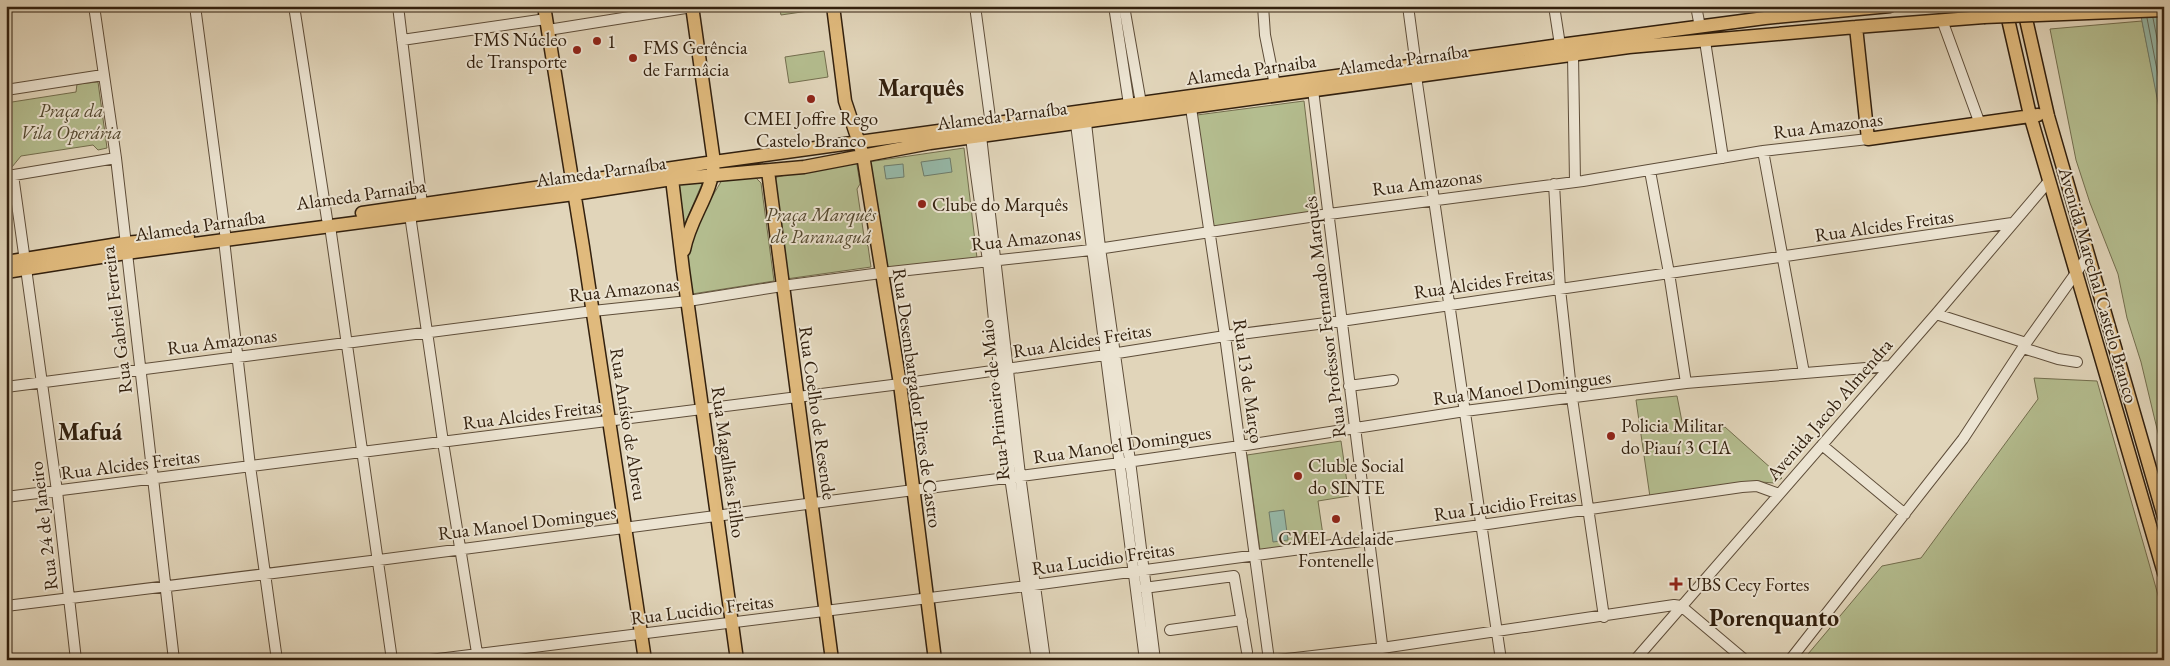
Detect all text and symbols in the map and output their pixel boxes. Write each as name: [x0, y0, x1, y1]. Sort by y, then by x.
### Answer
place label: FMS Núcleo de Transporte: [466, 27, 567, 74]
place label: 1: [607, 29, 616, 54]
marker: 1: [591, 35, 603, 47]
place label: FMS Gerência de Farmâcia: [643, 35, 748, 82]
street label: Alameda Parnaíba: [1335, 38, 1470, 81]
marker: FMS Núcleo de Transporte: [571, 44, 583, 56]
street label: Alameda Parnaiba: [1183, 48, 1318, 91]
marker: FMS Gerência de Farmâcia: [627, 52, 639, 64]
district label: Marquês: [878, 72, 964, 104]
marker: CMEI Joffre Rego Castelo Branco: [805, 93, 817, 105]
street label: Alameda Parnaíba: [935, 95, 1069, 136]
park label: Praça da Vila Operária: [20, 98, 122, 145]
place label: CMEI Joffre Rego Castelo Branco: [744, 106, 878, 153]
street label: Rua Amazonas: [1772, 106, 1884, 145]
street label: Alameda Parnaíba: [533, 150, 668, 193]
street label: Rua Amazonas: [1371, 163, 1483, 202]
street label: Avenida Marechal Castelo Branco: [2053, 163, 2144, 406]
street label: Alameda Parnaiba: [293, 173, 428, 216]
place label: Clube do Marquês: [932, 192, 1068, 217]
street label: Rua Professor Fernando Marquês: [1297, 195, 1352, 439]
marker: Clube do Marquês: [916, 198, 928, 210]
park label: Praça Marquês de Paranaguá: [766, 202, 877, 249]
street label: Rua Alcides Freitas: [1813, 203, 1955, 248]
street label: Alameda Parnaíba: [132, 204, 267, 247]
street label: Rua Amazonas: [970, 220, 1082, 257]
street label: Rua Gabriel Ferreira: [95, 244, 138, 395]
street label: Rua Alcides Freitas: [1412, 260, 1554, 305]
street label: Rua Desembargador Pires de Castro: [887, 267, 948, 530]
street label: Rua Amazonas: [568, 271, 680, 308]
street label: Rua Alcides Freitas: [1011, 317, 1153, 364]
street label: Rua 13 de Março: [1227, 317, 1270, 445]
street label: Rua Primeiro de Maio: [974, 318, 1015, 482]
street label: Rua Amazonas: [166, 322, 278, 361]
street label: Rua Coelho de Resende: [793, 325, 842, 502]
street label: Avenida Jacob Almendra: [1760, 333, 1898, 486]
street label: Rua Anísio de Abreu: [604, 346, 653, 502]
street label: Rua Manoel Domingues: [1431, 364, 1613, 411]
street label: Rua Magalhães Filho: [706, 385, 751, 539]
street label: Rua Alcides Freitas: [461, 394, 603, 435]
place label: Policia Militar do Piauí 3 CIA: [1621, 413, 1732, 460]
district label: Mafuá: [58, 416, 123, 447]
street label: Rua Manoel Domingues: [1031, 420, 1213, 469]
marker: Policia Militar do Piauí 3 CIA: [1605, 430, 1617, 442]
street label: Rua Alcides Freitas: [59, 444, 201, 485]
place label: Cluble Social do SINTE: [1308, 453, 1405, 500]
street label: Rua 24 de Janeiro: [23, 460, 64, 592]
marker: Cluble Social do SINTE: [1292, 470, 1304, 482]
street label: Rua Lucidio Freitas: [1432, 482, 1578, 527]
street label: Rua Manoel Domingues: [436, 499, 618, 546]
marker: CMEI Adelaide Fontenelle: [1330, 513, 1342, 525]
place label: CMEI Adelaide Fontenelle: [1278, 526, 1394, 573]
street label: Rua Lucidio Freitas: [1030, 536, 1176, 581]
place label: UBS Cecy Fortes: [1687, 572, 1809, 597]
marker: UBS Cecy Fortes: [1669, 577, 1683, 591]
street label: Rua Lucidio Freitas: [629, 588, 775, 631]
district label: Porenquanto: [1709, 602, 1839, 634]

